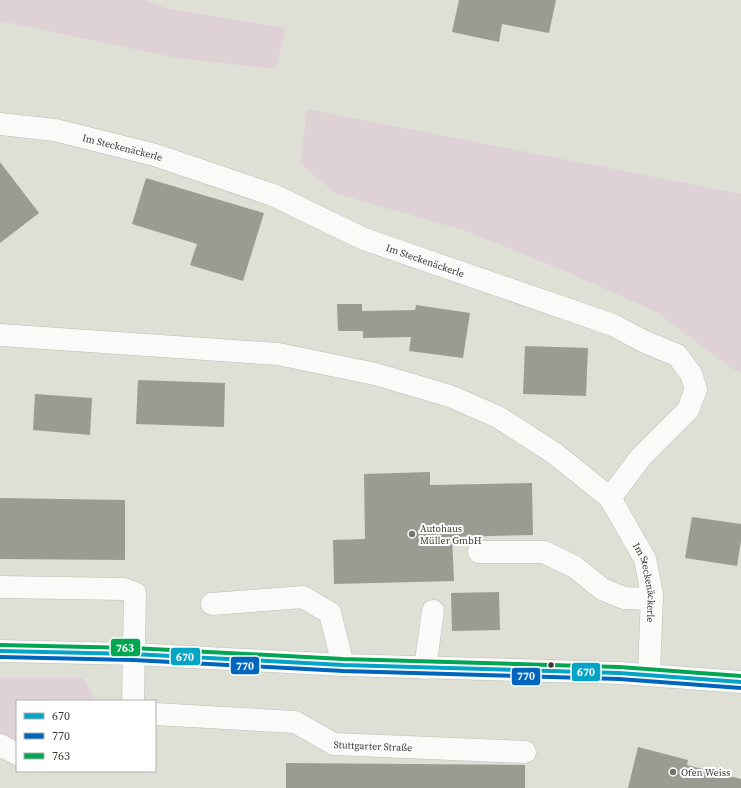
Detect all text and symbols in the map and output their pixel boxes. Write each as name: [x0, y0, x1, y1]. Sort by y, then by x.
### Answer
street label: Im Steckenäckerle: [81, 131, 164, 164]
street label: Im Steckenäckerle: [384, 241, 466, 280]
place label: Autohaus Müller GmbH: [420, 522, 482, 547]
marker: Autohaus Müller GmbH: [407, 529, 417, 539]
street label: Im Steckenäckerle: [630, 540, 659, 623]
line badge: 763: [110, 638, 141, 657]
text: 763: [116, 641, 134, 656]
line badge: 670: [170, 647, 201, 666]
text: 670: [176, 650, 194, 665]
line badge: 770: [230, 656, 260, 675]
text: 770: [236, 659, 254, 674]
unlabelled marker: [546, 660, 556, 670]
line badge: 670: [571, 662, 601, 682]
text: 670: [577, 665, 595, 680]
line badge: 770: [511, 667, 541, 686]
text: 770: [517, 669, 535, 684]
legend: [16, 700, 156, 772]
text: 670: [52, 708, 70, 724]
text: 770: [52, 728, 70, 744]
street label: Stuttgarter Straße: [333, 737, 413, 754]
text: 763: [52, 748, 70, 764]
place label: Ofen Weiss: [681, 766, 730, 779]
marker: Ofen Weiss: [668, 767, 678, 777]

